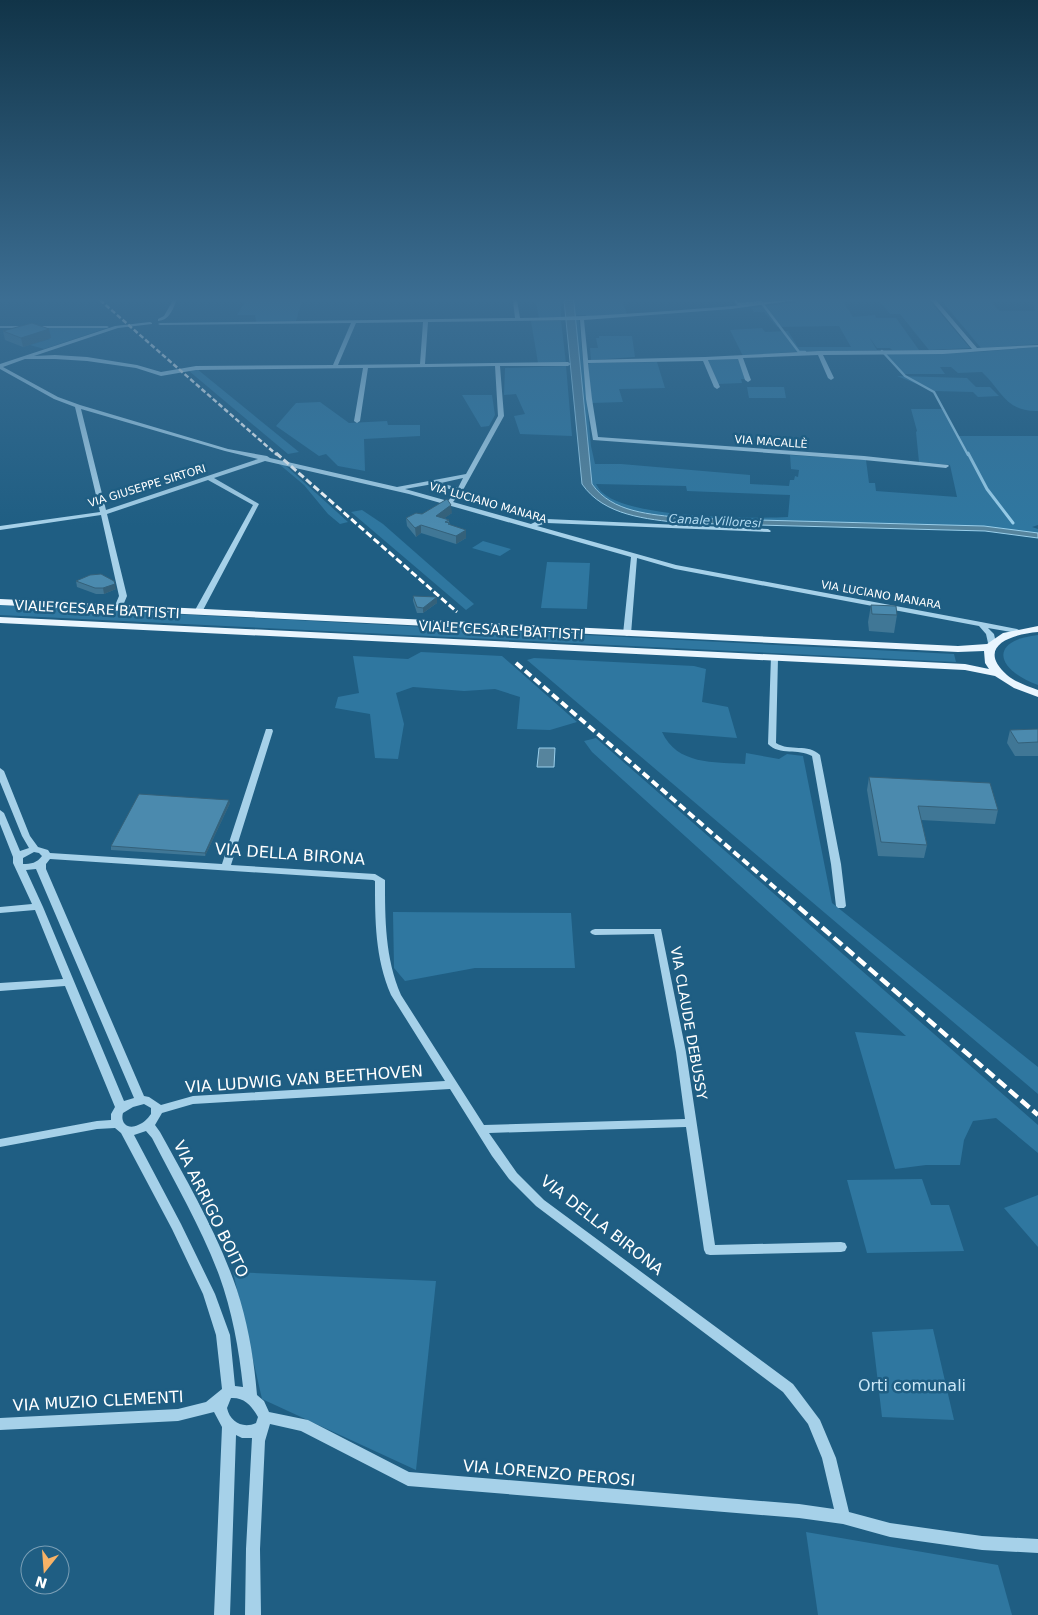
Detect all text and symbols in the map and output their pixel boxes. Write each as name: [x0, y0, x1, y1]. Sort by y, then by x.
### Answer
street label: VIA MACALLÈ: [734, 433, 808, 451]
street label: VIA GIUSEPPE SIRTORI: [86, 462, 208, 510]
street label: VIA LUCIANO MANARA: [428, 480, 549, 526]
water label: Canale Villoresi: [668, 512, 762, 530]
street label: VIA LUCIANO MANARA: [820, 578, 943, 612]
street label: VIALE CESARE BATTISTI: [14, 597, 180, 621]
street label: VIALE CESARE BATTISTI: [418, 618, 584, 642]
street label: VIA DELLA BIRONA: [214, 839, 366, 869]
street label: VIA CLAUDE DEBUSSY: [668, 945, 710, 1101]
street label: VIA LUDWIG VAN BEETHOVEN: [185, 1061, 423, 1097]
street label: VIA ARRIGO BOITO: [170, 1137, 252, 1281]
street label: VIA DELLA BIRONA: [537, 1171, 667, 1279]
park label: Orti comunali: [858, 1376, 966, 1395]
street label: VIA MUZIO CLEMENTI: [12, 1387, 184, 1415]
street label: VIA LORENZO PEROSI: [462, 1456, 636, 1490]
north arrow: [20, 1545, 70, 1595]
text: N: [33, 1573, 49, 1592]

